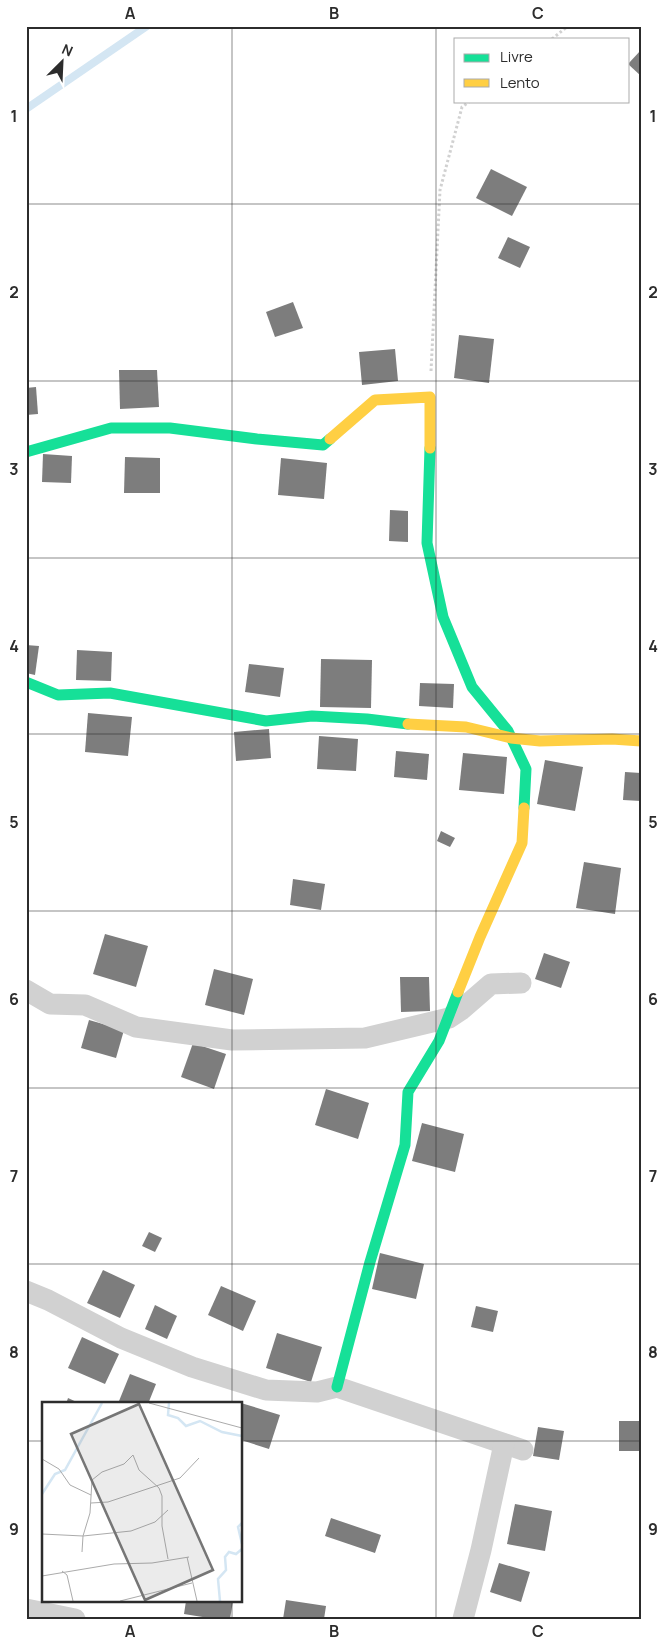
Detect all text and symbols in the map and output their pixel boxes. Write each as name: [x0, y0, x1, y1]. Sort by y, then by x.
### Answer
text: A: [125, 2, 136, 24]
text: B: [329, 2, 339, 24]
text: C: [532, 2, 544, 24]
north arrow: [38, 38, 88, 88]
legend: [454, 38, 630, 102]
text: N: [59, 39, 76, 60]
text: Livre: [500, 46, 533, 67]
text: Lento: [500, 72, 540, 93]
text: 1: [10, 105, 18, 127]
text: 1: [649, 105, 657, 127]
text: 2: [9, 281, 19, 303]
text: 2: [648, 281, 658, 303]
text: 3: [9, 458, 19, 480]
text: 3: [648, 458, 658, 480]
text: 4: [9, 635, 19, 657]
text: 4: [648, 635, 658, 657]
text: 5: [9, 811, 19, 833]
text: 5: [648, 811, 658, 833]
text: 6: [9, 988, 19, 1010]
text: 6: [648, 988, 658, 1010]
text: 7: [10, 1165, 18, 1187]
text: 7: [649, 1165, 657, 1187]
text: 8: [9, 1341, 19, 1363]
text: 8: [648, 1341, 658, 1363]
inset map: [42, 1402, 242, 1602]
text: 9: [9, 1518, 19, 1540]
text: 9: [648, 1518, 658, 1540]
text: A: [125, 1620, 136, 1642]
text: B: [329, 1620, 339, 1642]
text: C: [532, 1620, 544, 1642]

